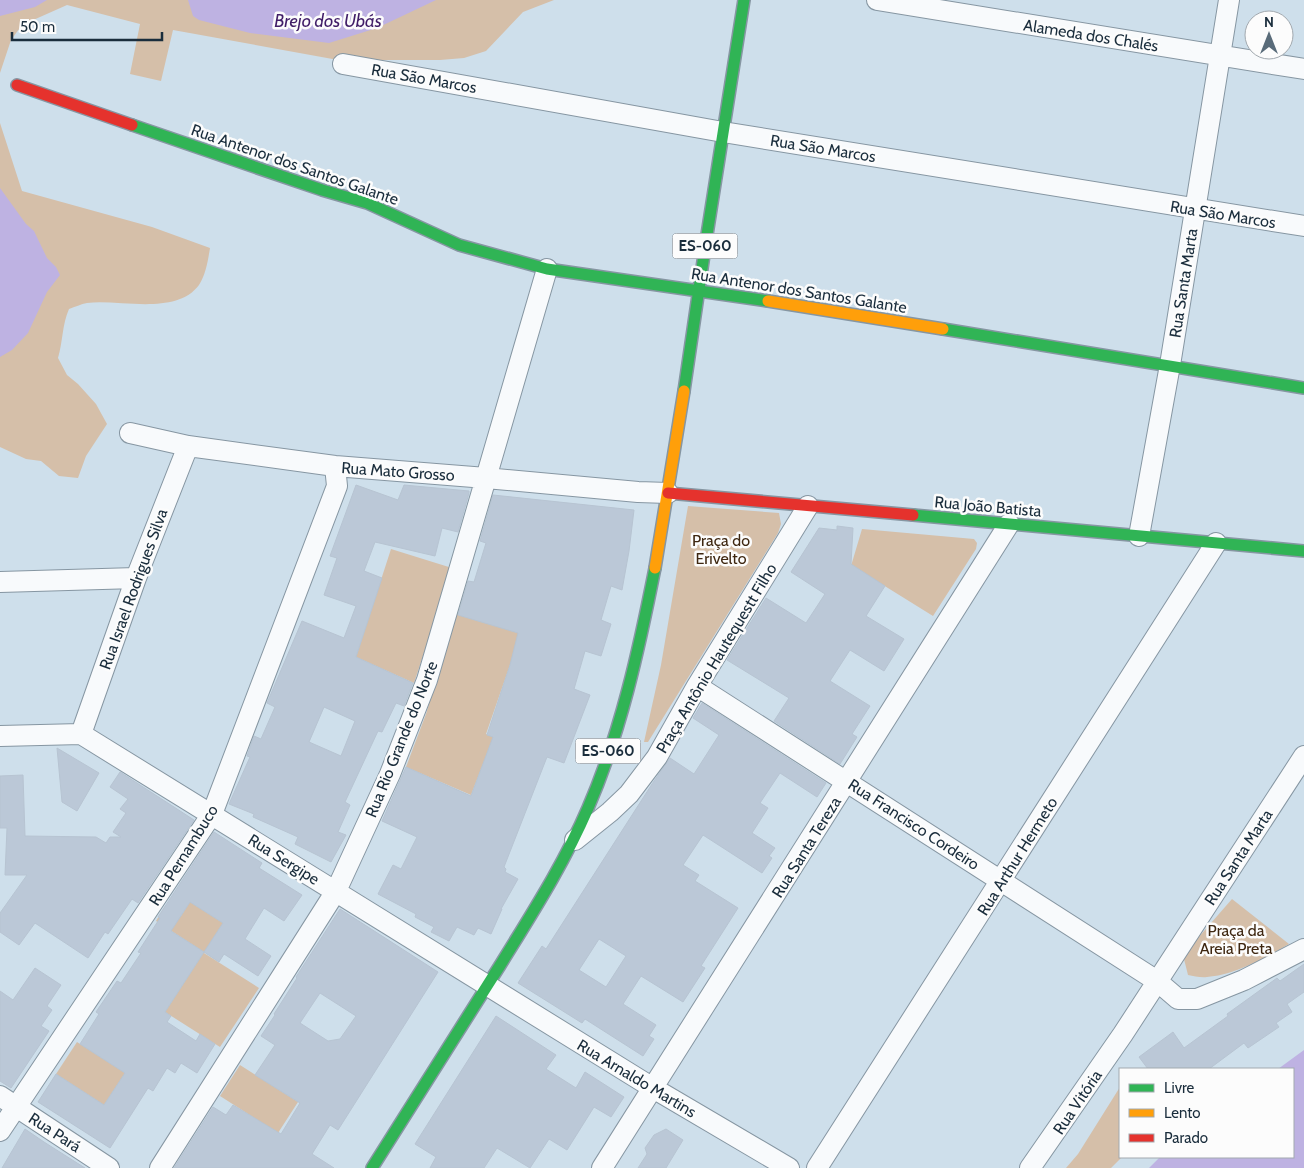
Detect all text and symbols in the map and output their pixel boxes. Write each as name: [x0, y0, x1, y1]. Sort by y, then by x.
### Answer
scale bar: [12, 10, 162, 42]
water label: Brejo dos Ubás: [274, 10, 382, 32]
north arrow: [1244, 10, 1294, 60]
text: N: [1264, 13, 1274, 31]
street label: Alameda dos Chalés: [1022, 15, 1160, 56]
text: 50 m: [20, 18, 55, 36]
street label: Rua São Marcos: [370, 60, 478, 97]
street label: Rua Antenor dos Santos Galante: [189, 120, 401, 209]
street label: Rua São Marcos: [769, 131, 877, 166]
street label: Rua São Marcos: [1169, 197, 1277, 232]
street label: Rua Santa Marta: [1165, 227, 1202, 339]
road number: ES-060: [672, 234, 738, 258]
street label: Rua Antenor dos Santos Galante: [690, 264, 908, 317]
street label: Rua Mato Grosso: [341, 458, 455, 485]
street label: Rua João Batista: [934, 492, 1043, 521]
street label: Rua Israel Rodrigues Silva: [95, 506, 172, 672]
park label: Praça do Erivelto: [692, 531, 750, 568]
street label: Praça Antônio Hautequestt Filho: [652, 560, 781, 757]
street label: Rua Rio Grande do Norte: [361, 658, 442, 820]
road number: ES-060: [576, 738, 640, 764]
street label: Rua Francisco Cordeiro: [845, 775, 983, 874]
street label: Rua Santa Tereza: [768, 793, 845, 901]
street label: Rua Arthur Hermeto: [973, 793, 1062, 919]
street label: Rua Pernambuco: [145, 801, 222, 909]
street label: Rua Santa Marta: [1200, 806, 1277, 909]
street label: Rua Sergipe: [245, 830, 323, 889]
park label: Praça da Areia Preta: [1200, 921, 1273, 958]
street label: Rua Arnaldo Martins: [574, 1035, 700, 1122]
street label: Rua Vitória: [1049, 1066, 1106, 1138]
legend: [1119, 1068, 1294, 1158]
text: Livre: [1164, 1079, 1195, 1097]
text: Lento: [1164, 1104, 1201, 1122]
street label: Rua Pará: [25, 1109, 85, 1156]
text: Parado: [1164, 1129, 1208, 1147]

